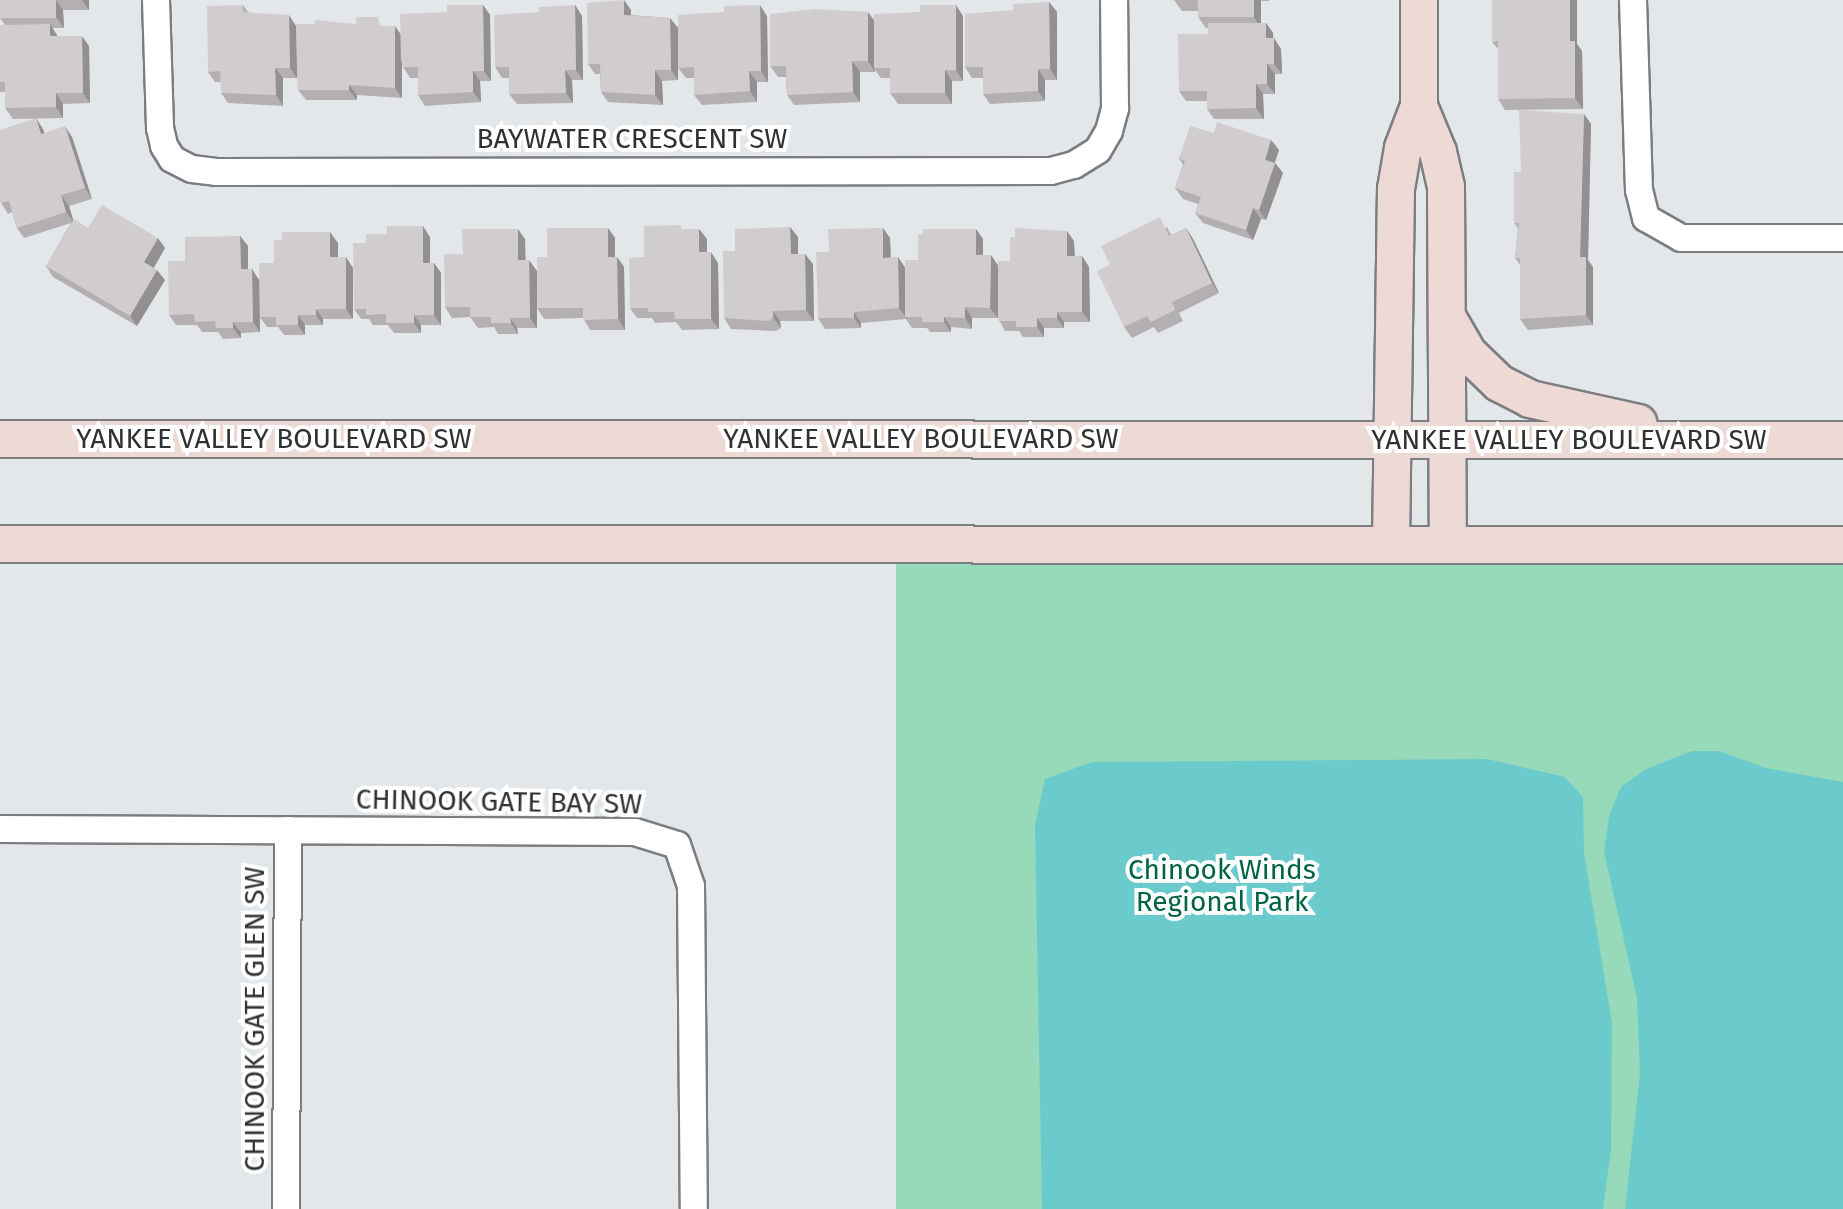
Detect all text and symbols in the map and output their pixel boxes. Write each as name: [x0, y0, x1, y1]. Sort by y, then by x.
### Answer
street label: BAYWATER CRESCENT SW: [477, 122, 787, 156]
street label: YANKEE VALLEY BOULEVARD SW: [76, 422, 472, 456]
street label: YANKEE VALLEY BOULEVARD SW: [723, 422, 1119, 456]
street label: YANKEE VALLEY BOULEVARD SW: [1371, 423, 1767, 457]
street label: CHINOOK GATE BAY SW: [356, 783, 642, 821]
park label: Chinook Winds Regional Park: [1128, 853, 1316, 919]
street label: CHINOOK GATE GLEN SW: [238, 866, 272, 1172]

